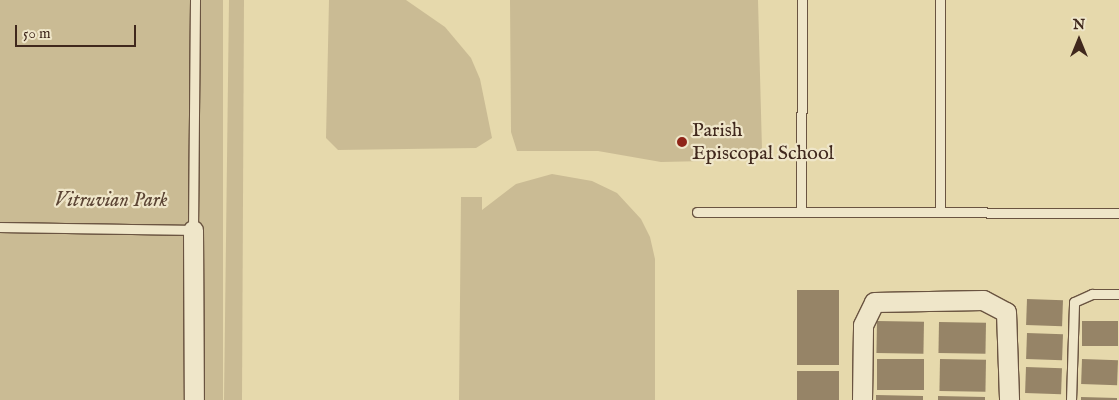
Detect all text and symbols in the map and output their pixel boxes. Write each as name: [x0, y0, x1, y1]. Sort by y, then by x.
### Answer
scale bar: [18, 15, 139, 47]
north arrow: [1054, 15, 1104, 65]
text: N: [1073, 16, 1085, 34]
text: 50 m: [23, 24, 51, 43]
place label: Parish Episcopal School: [692, 118, 834, 165]
marker: Parish Episcopal School: [676, 136, 688, 148]
park label: Vitruvian Park: [54, 188, 168, 212]

